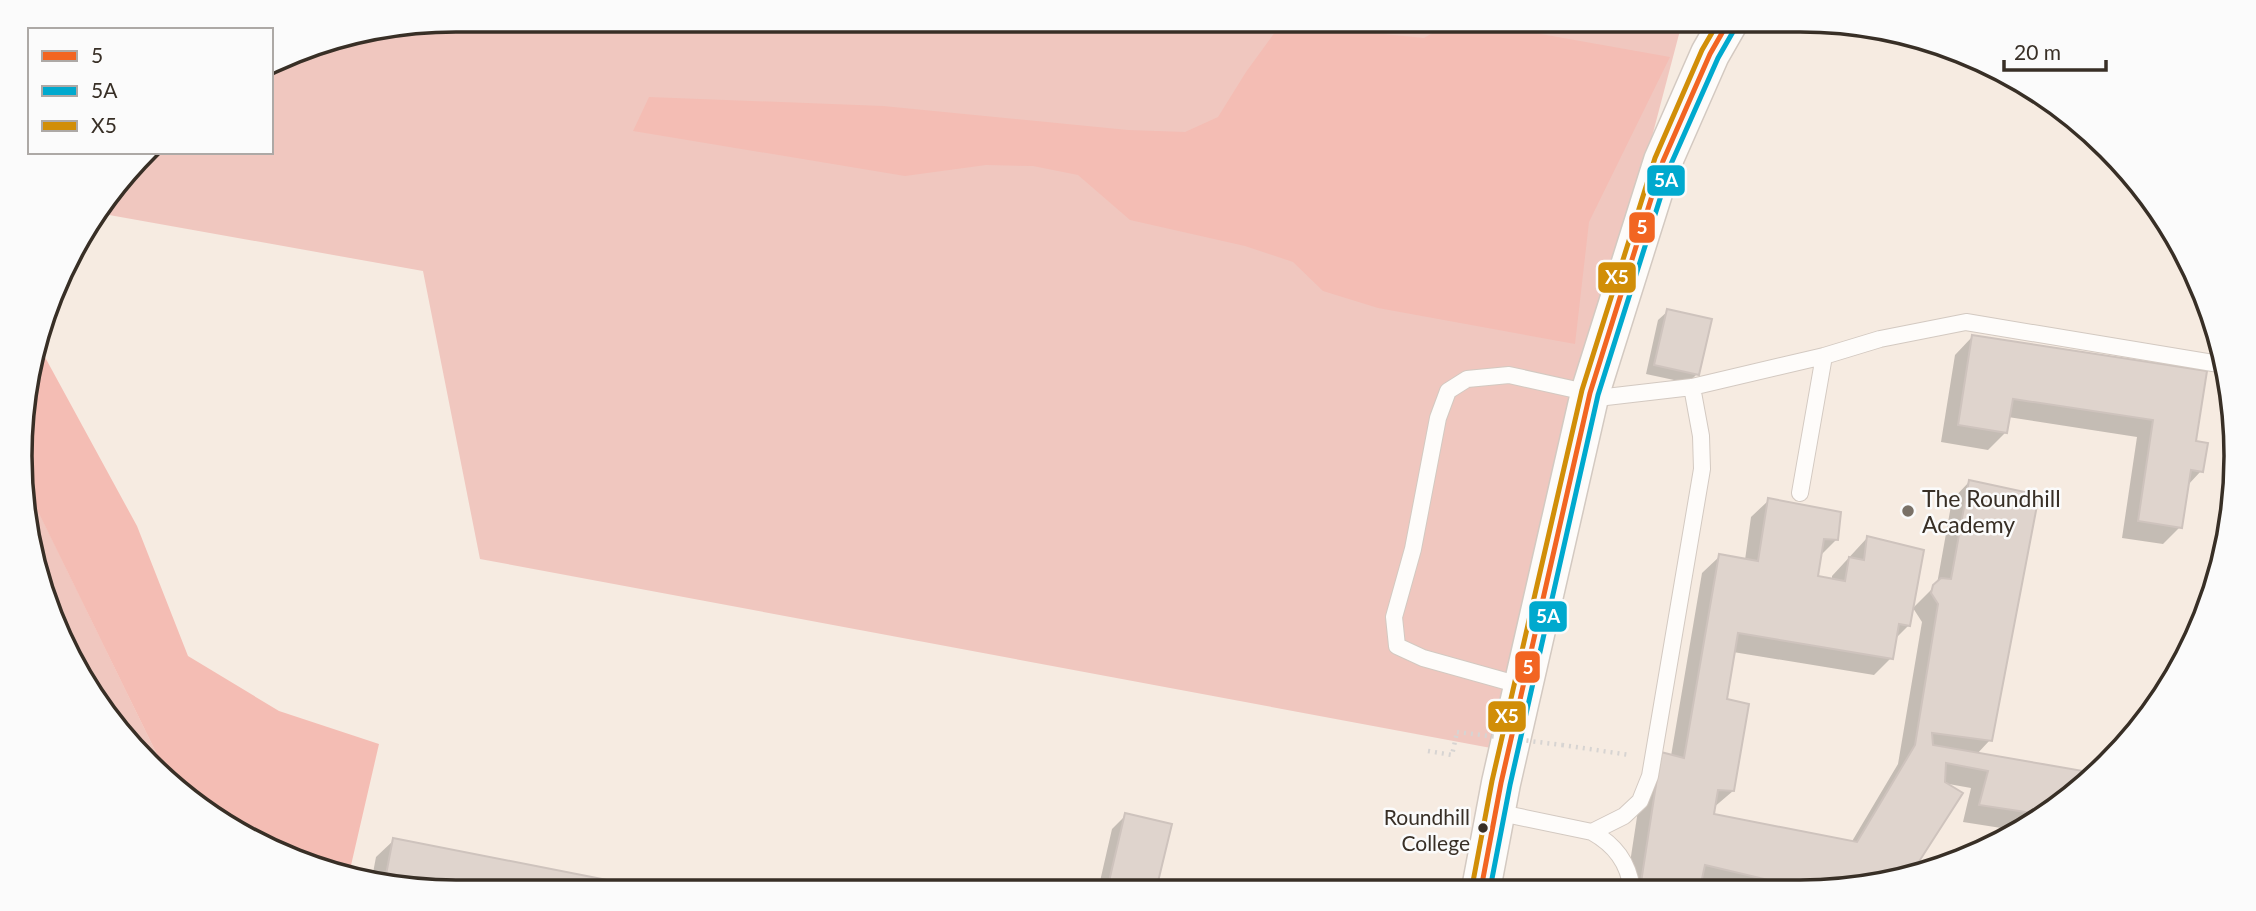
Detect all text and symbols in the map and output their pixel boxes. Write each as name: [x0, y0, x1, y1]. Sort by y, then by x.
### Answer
legend: [28, 28, 273, 154]
scale bar: [2004, 28, 2106, 72]
text: 20 m: [2014, 39, 2061, 64]
text: 5: [91, 42, 103, 67]
text: 5A: [91, 77, 118, 102]
text: X5: [91, 112, 117, 137]
line badge: 5A: [1646, 164, 1686, 197]
text: 5A: [1654, 168, 1679, 191]
line badge: 5: [1628, 211, 1656, 244]
text: 5: [1636, 215, 1648, 238]
line badge: X5: [1597, 261, 1637, 294]
text: X5: [1605, 265, 1629, 288]
place label: The Roundhill Academy: [1922, 484, 2061, 538]
marker: The Roundhill Academy: [1900, 503, 1916, 519]
line badge: 5A: [1528, 600, 1568, 633]
text: 5A: [1536, 604, 1561, 627]
line badge: 5: [1514, 650, 1541, 684]
text: 5: [1522, 655, 1534, 678]
line badge: X5: [1487, 700, 1527, 733]
text: X5: [1495, 704, 1519, 727]
place label: Roundhill College: [1384, 804, 1470, 855]
marker: Roundhill College: [1476, 821, 1490, 835]

